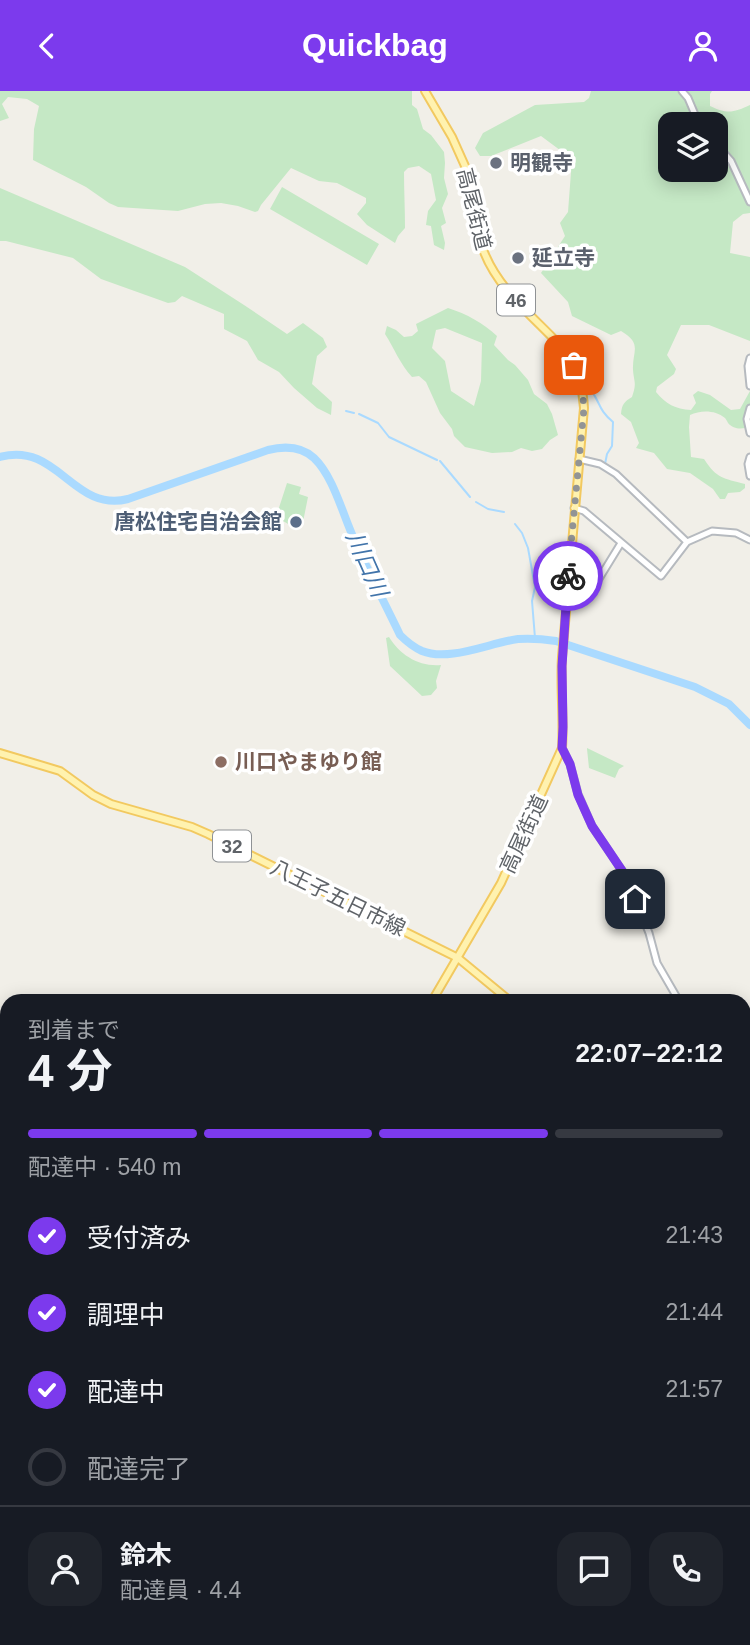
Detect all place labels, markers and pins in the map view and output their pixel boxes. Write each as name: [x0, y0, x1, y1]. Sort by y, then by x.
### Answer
place label: 明観寺: [510, 151, 573, 174]
marker: 明観寺: [488, 155, 504, 171]
place label: 延立寺: [532, 246, 595, 269]
marker: 延立寺: [510, 250, 526, 266]
pin: [544, 335, 604, 395]
place label: 唐松住宅自治会館: [114, 510, 282, 533]
marker: 唐松住宅自治会館: [288, 514, 304, 530]
place label: 川口やまゆり館: [235, 750, 382, 773]
marker: 川口やまゆり館: [213, 754, 229, 770]
pin: [605, 869, 665, 929]

